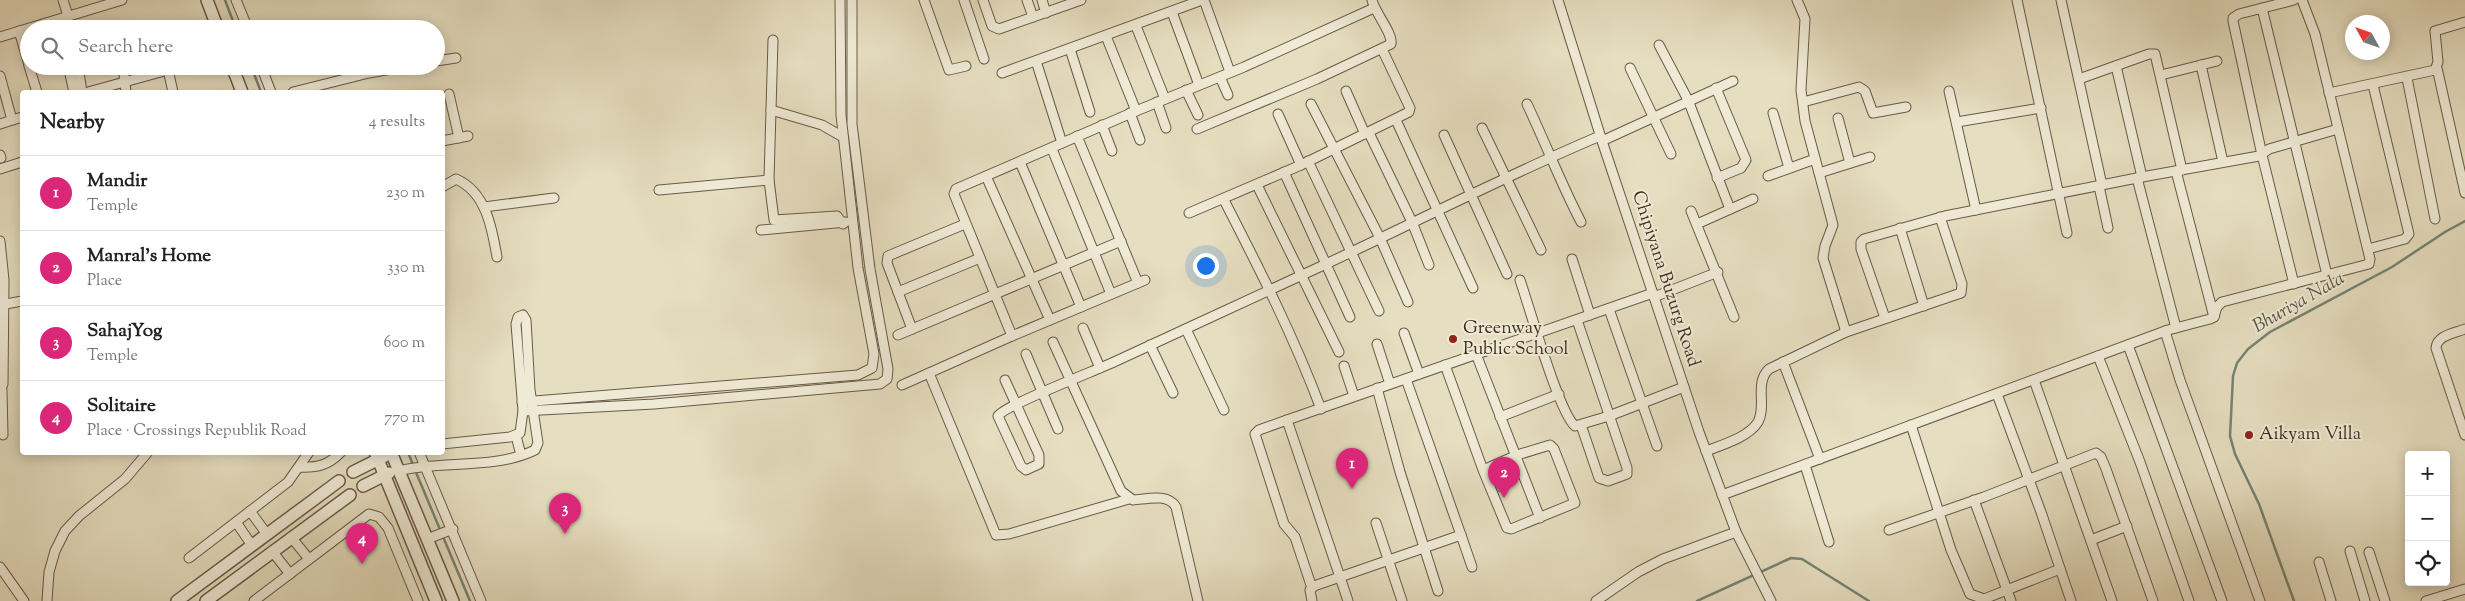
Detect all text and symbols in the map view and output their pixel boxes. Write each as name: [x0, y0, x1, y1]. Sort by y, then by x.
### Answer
north arrow: [2345, 15, 2390, 60]
search box: [20, 20, 445, 75]
icon: search: [38, 34, 66, 62]
text: Search here: [78, 34, 173, 61]
text: Nearby: [40, 108, 105, 138]
text: 4 results: [369, 111, 425, 134]
text: Mandir: [87, 168, 147, 195]
text: 1: [53, 182, 59, 205]
text: 230 m: [386, 182, 425, 205]
street label: Chipiyana Buzurg Road: [1624, 188, 1706, 370]
text: Temple: [87, 195, 138, 218]
text: Manral's Home: [87, 243, 211, 270]
your location: [1193, 253, 1219, 279]
text: 2: [52, 257, 60, 280]
text: 330 m: [387, 257, 425, 280]
water label: Bhuriya Nala: [2248, 266, 2350, 340]
text: Place: [87, 270, 122, 293]
place label: Greenway Public School: [1463, 316, 1569, 363]
text: SahajYog: [87, 318, 162, 345]
text: 3: [53, 332, 59, 355]
text: 600 m: [383, 332, 425, 355]
marker: Greenway Public School: [1447, 333, 1459, 345]
text: Temple: [87, 345, 138, 368]
text: Solitaire: [87, 393, 156, 420]
text: 4: [52, 407, 60, 430]
text: 770 m: [384, 407, 425, 430]
text: Place · Crossings Republik Road: [87, 420, 307, 443]
place label: Aikyam Villa: [2259, 422, 2361, 448]
marker: Aikyam Villa: [2243, 429, 2255, 441]
pin: 1: [1336, 448, 1368, 489]
map controls: [2405, 451, 2450, 586]
button: +: [2405, 451, 2450, 496]
pin: 2: [1488, 457, 1520, 498]
pin: 3: [549, 493, 581, 534]
button: −: [2405, 496, 2450, 541]
pin: 4: [346, 523, 378, 564]
button: locate: [2405, 541, 2450, 586]

